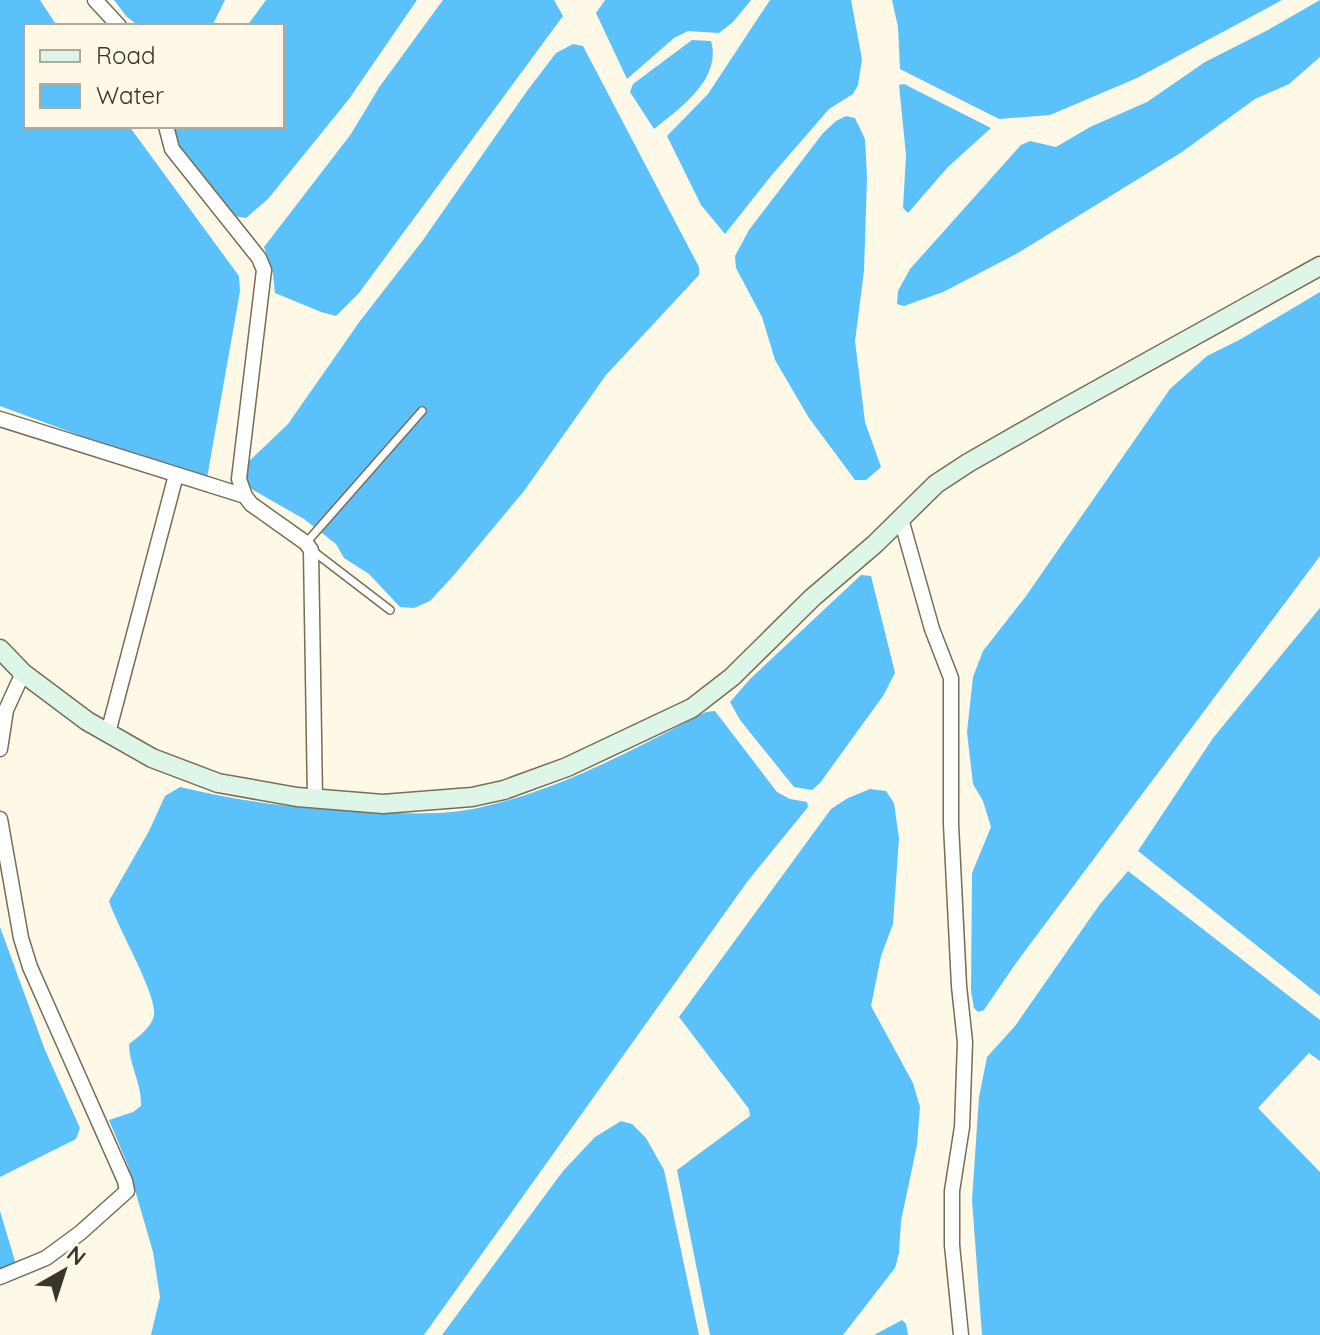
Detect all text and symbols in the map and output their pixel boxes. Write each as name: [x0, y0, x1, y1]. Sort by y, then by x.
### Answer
legend: [24, 24, 284, 128]
text: Road: [96, 40, 156, 70]
text: Water: [96, 80, 164, 110]
north arrow: [24, 1231, 104, 1311]
text: N: [61, 1239, 92, 1271]

